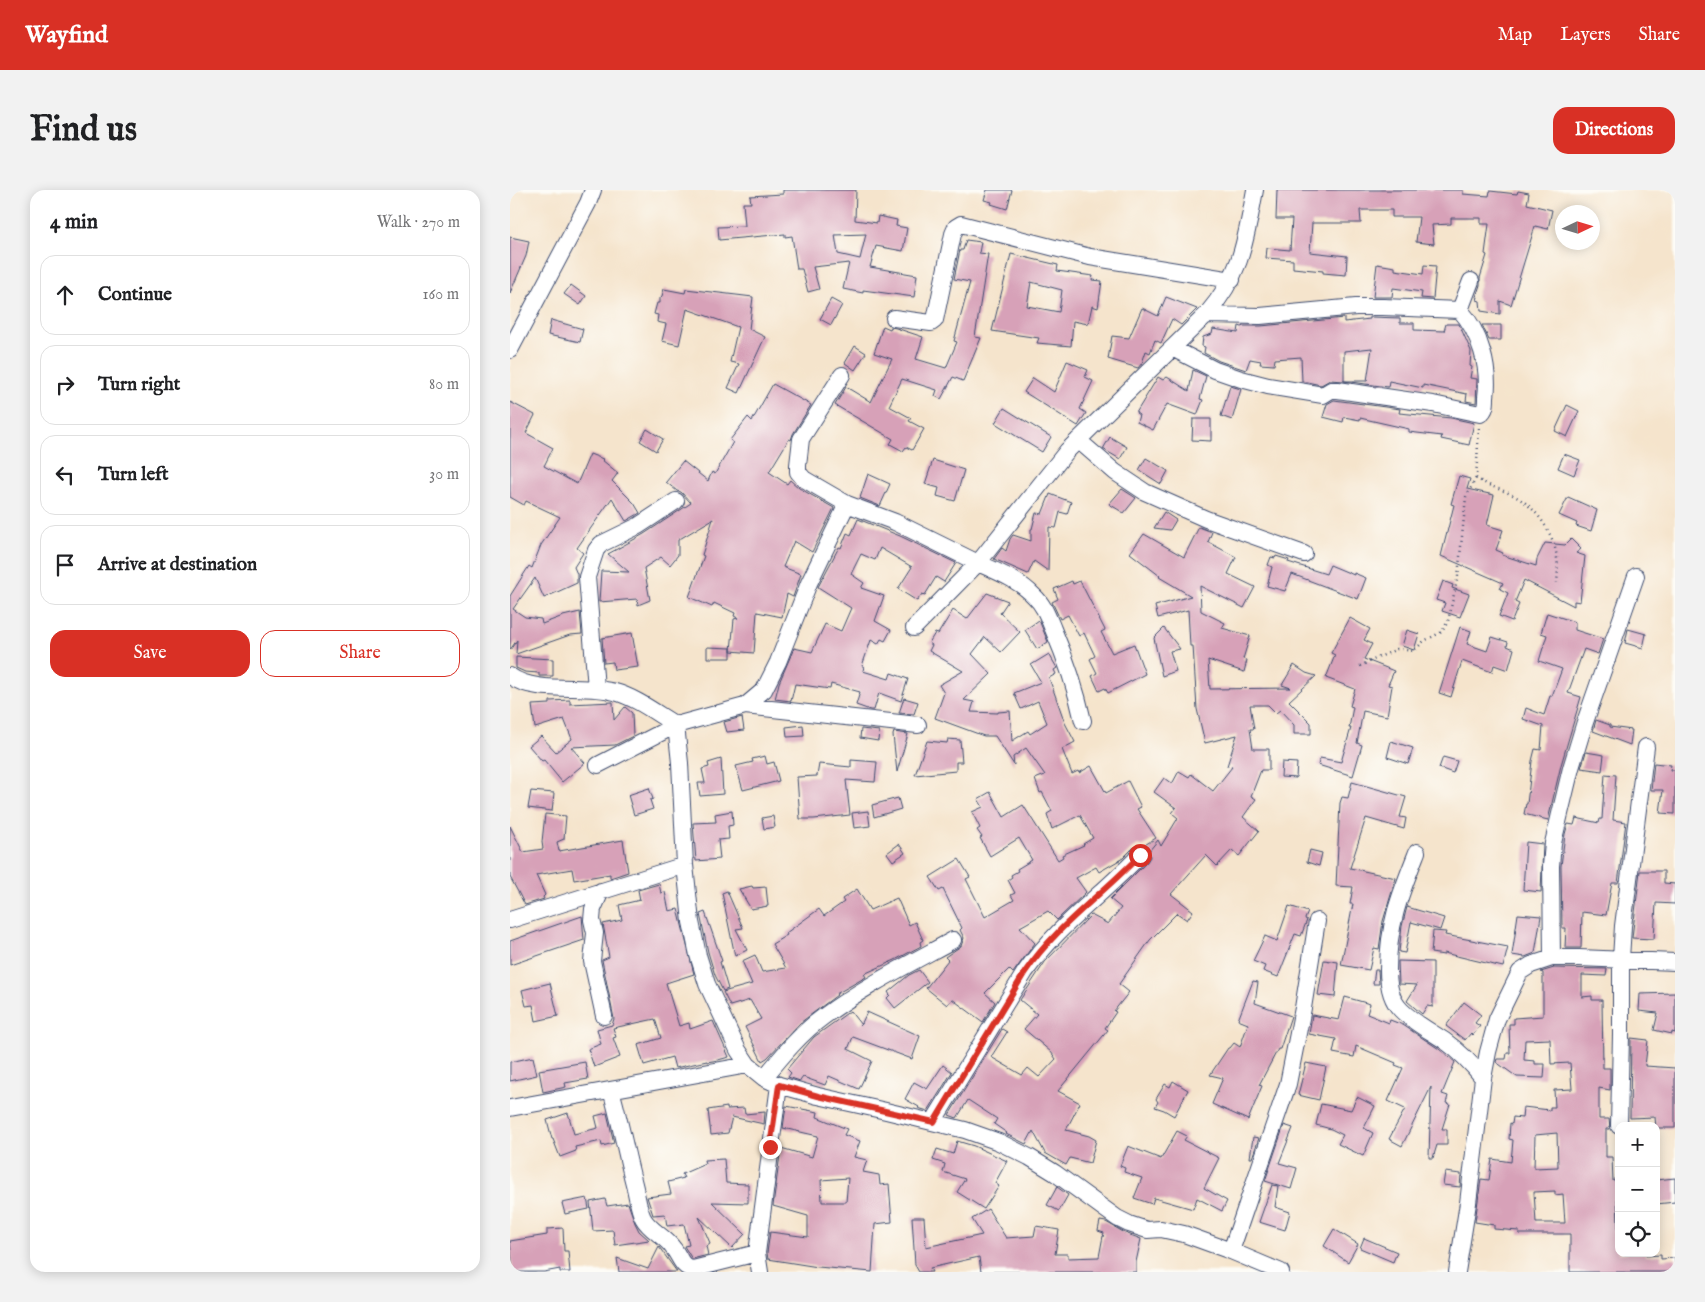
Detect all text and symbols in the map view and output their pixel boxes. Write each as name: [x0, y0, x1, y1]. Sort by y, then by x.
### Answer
text: Wayfind: [25, 20, 108, 51]
text: Map: [1498, 24, 1532, 47]
text: Layers: [1560, 24, 1611, 47]
text: Share: [1639, 24, 1680, 47]
button: Directions: [1553, 107, 1675, 154]
text: Find us: [30, 108, 137, 153]
north arrow: [1555, 205, 1600, 250]
text: 4 min: [50, 209, 98, 236]
text: Walk · 270 m: [377, 213, 460, 233]
icon: ahead: [51, 281, 79, 309]
text: Continue: [98, 283, 172, 307]
text: 160 m: [423, 285, 459, 305]
icon: right: [51, 371, 79, 399]
text: Turn right: [98, 373, 180, 397]
text: 80 m: [429, 375, 459, 395]
icon: left: [51, 461, 79, 489]
text: Turn left: [98, 463, 169, 487]
text: 30 m: [429, 465, 459, 485]
icon: arrive: [51, 551, 79, 579]
text: Arrive at destination: [98, 553, 257, 577]
button: Save: [50, 630, 250, 677]
button: Share: [260, 630, 460, 677]
route start: [1129, 844, 1152, 867]
map controls: [1615, 1122, 1660, 1257]
button: +: [1615, 1122, 1660, 1167]
route end: [759, 1136, 782, 1159]
button: −: [1615, 1167, 1660, 1212]
button: locate: [1615, 1212, 1660, 1257]

